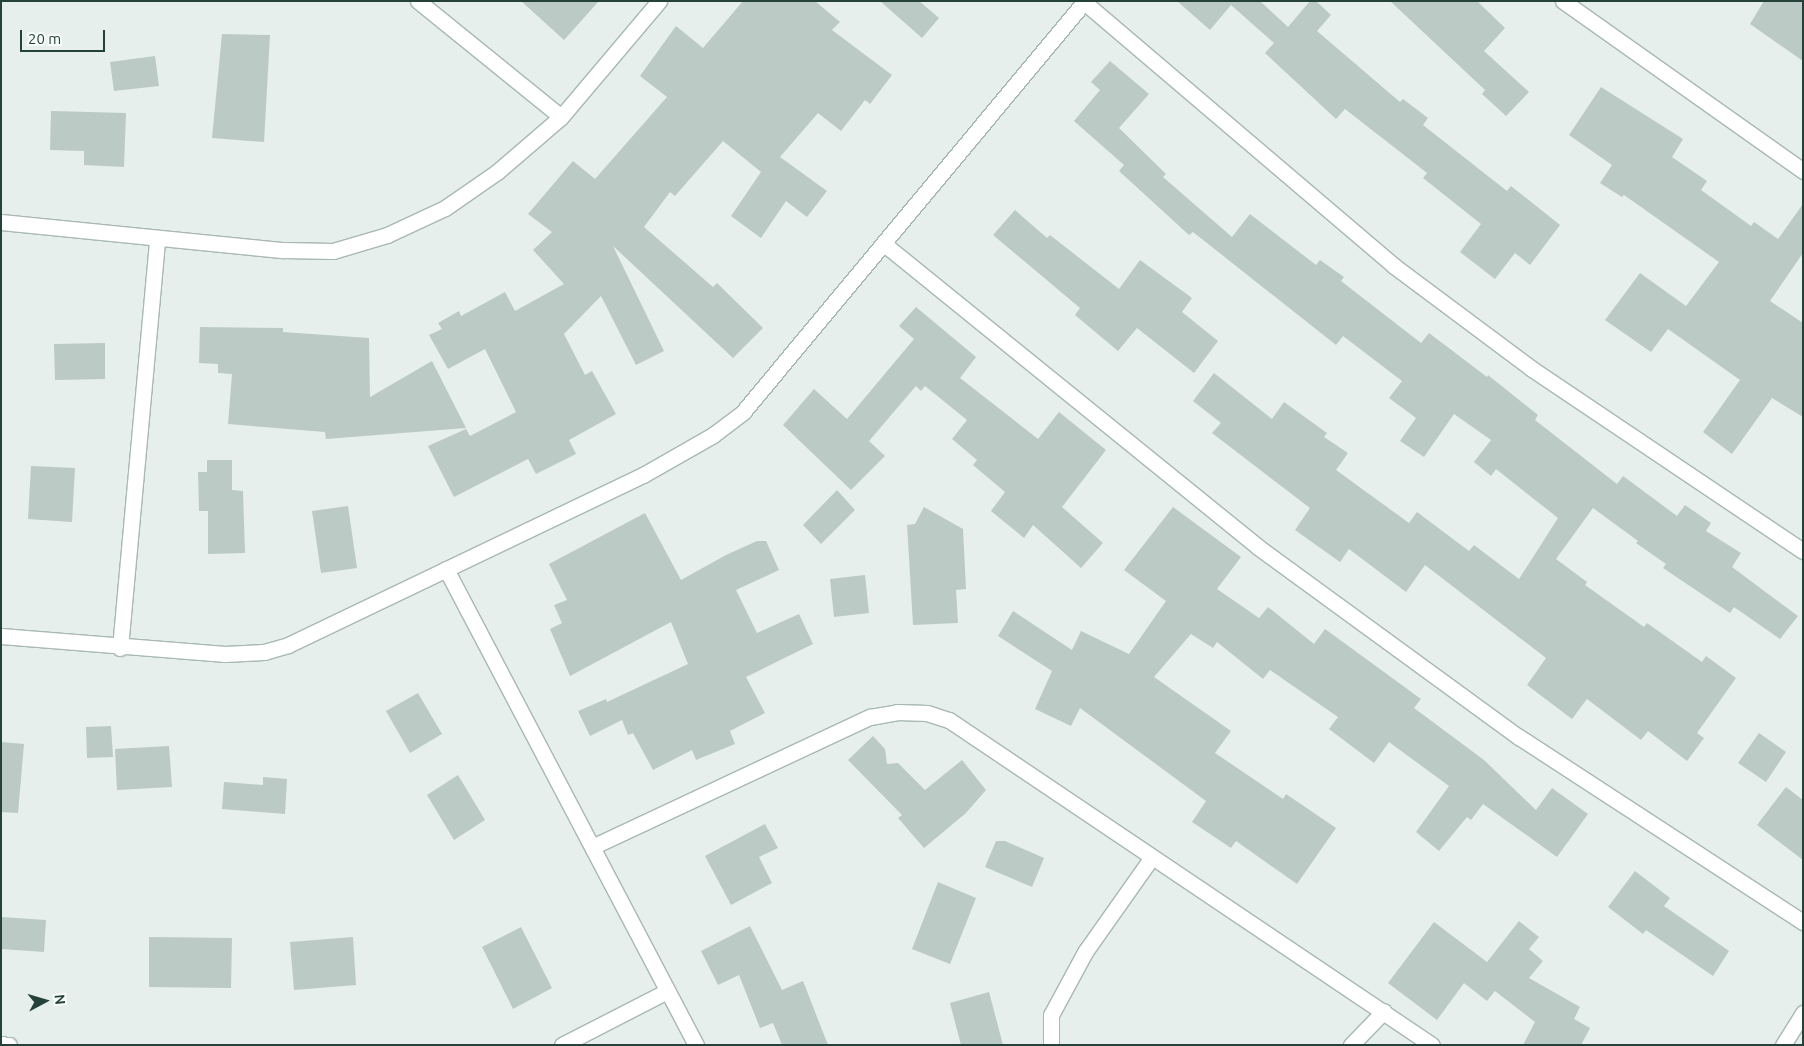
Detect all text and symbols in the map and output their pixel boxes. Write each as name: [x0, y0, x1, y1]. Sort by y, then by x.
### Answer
scale bar: [22, 20, 108, 52]
text: 20 m: [28, 30, 61, 47]
north arrow: [20, 976, 70, 1026]
text: N: [51, 993, 68, 1005]

